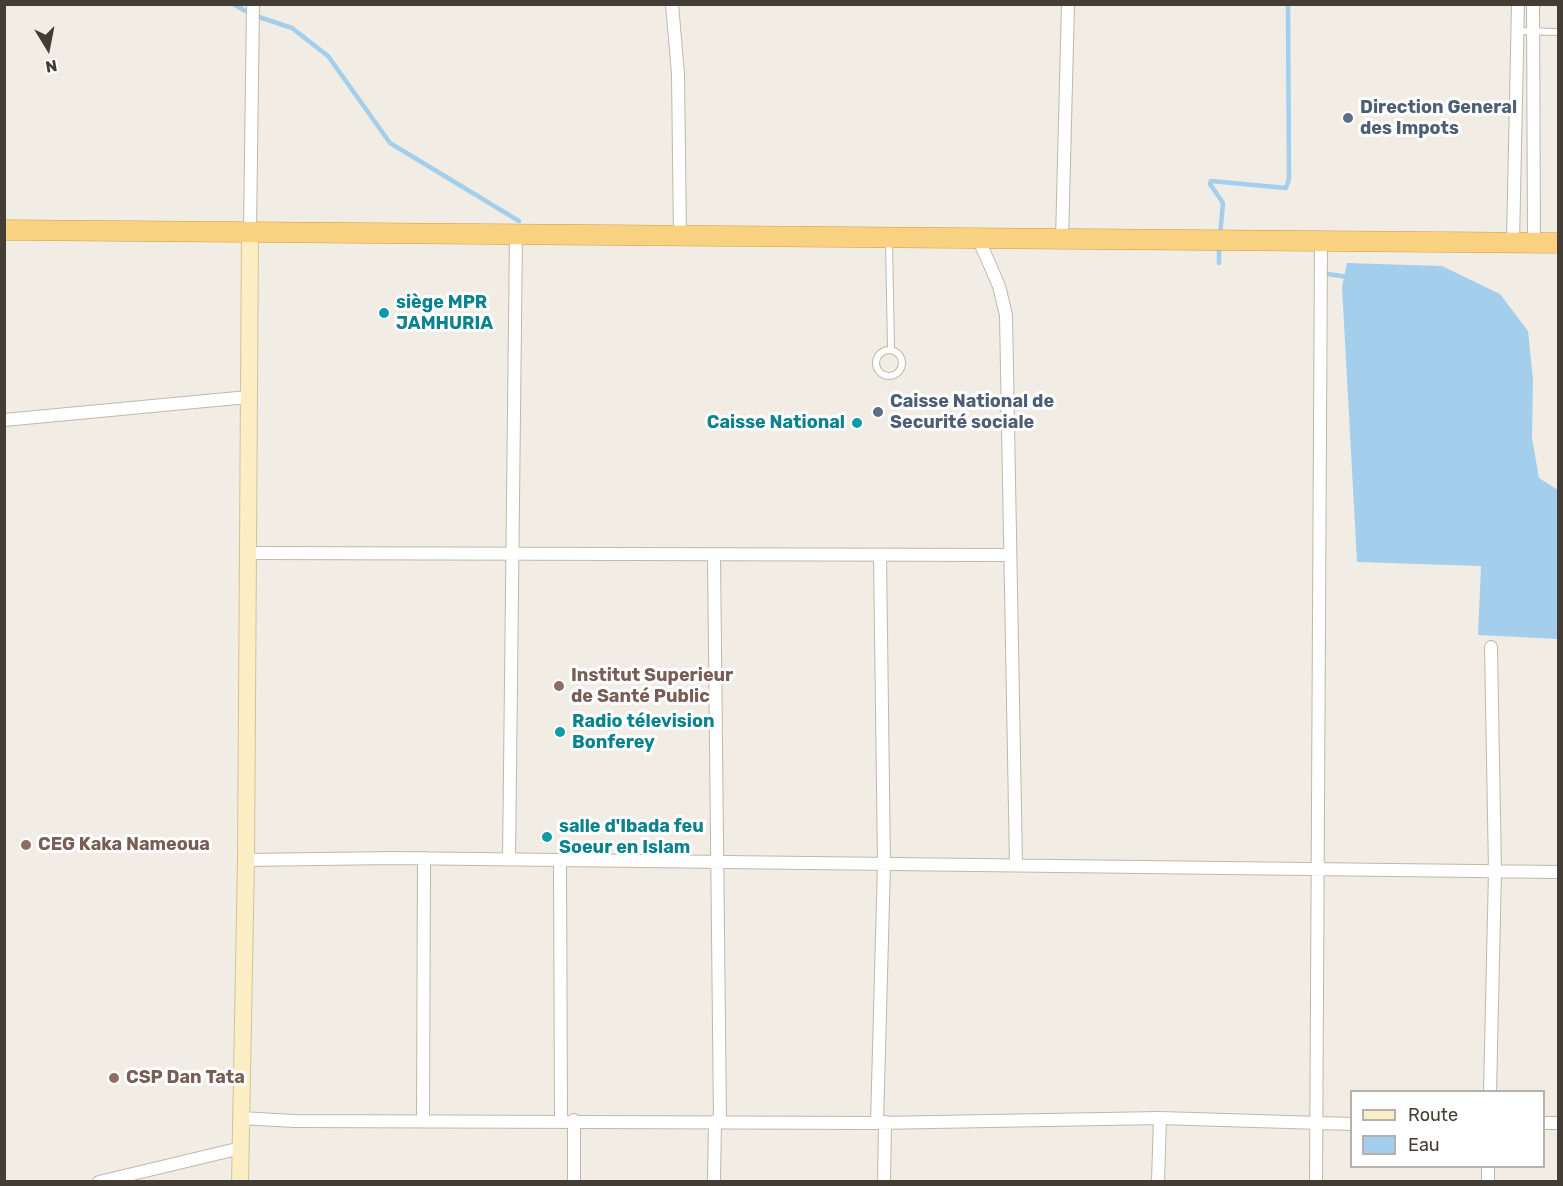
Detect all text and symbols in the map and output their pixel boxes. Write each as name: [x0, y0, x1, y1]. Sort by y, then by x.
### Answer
north arrow: [18, 18, 78, 78]
text: N: [44, 56, 59, 77]
place label: Direction General des Impots: [1360, 97, 1517, 140]
marker: Direction General des Impots: [1341, 111, 1355, 125]
place label: siège MPR JAMHURIA: [396, 292, 493, 334]
marker: siège MPR JAMHURIA: [377, 306, 391, 320]
place label: Caisse National de Securité sociale: [890, 391, 1054, 434]
marker: Caisse National de Securité sociale: [871, 405, 885, 419]
place label: Caisse National: [707, 412, 845, 434]
marker: Caisse National: [850, 416, 864, 430]
place label: Institut Superieur de Santé Public: [571, 665, 733, 708]
marker: Institut Superieur de Santé Public: [552, 679, 566, 693]
place label: Radio télevision Bonferey: [572, 711, 715, 754]
marker: Radio télevision Bonferey: [553, 725, 567, 739]
place label: salle d'Ibada feu Soeur en Islam: [559, 816, 704, 858]
marker: salle d'Ibada feu Soeur en Islam: [540, 830, 554, 844]
place label: CEG Kaka Nameoua: [38, 834, 210, 856]
marker: CEG Kaka Nameoua: [19, 838, 33, 852]
place label: CSP Dan Tata: [126, 1067, 245, 1089]
marker: CSP Dan Tata: [107, 1071, 121, 1085]
legend: [1350, 1090, 1545, 1168]
text: Route: [1408, 1104, 1458, 1126]
text: Eau: [1408, 1134, 1440, 1156]

